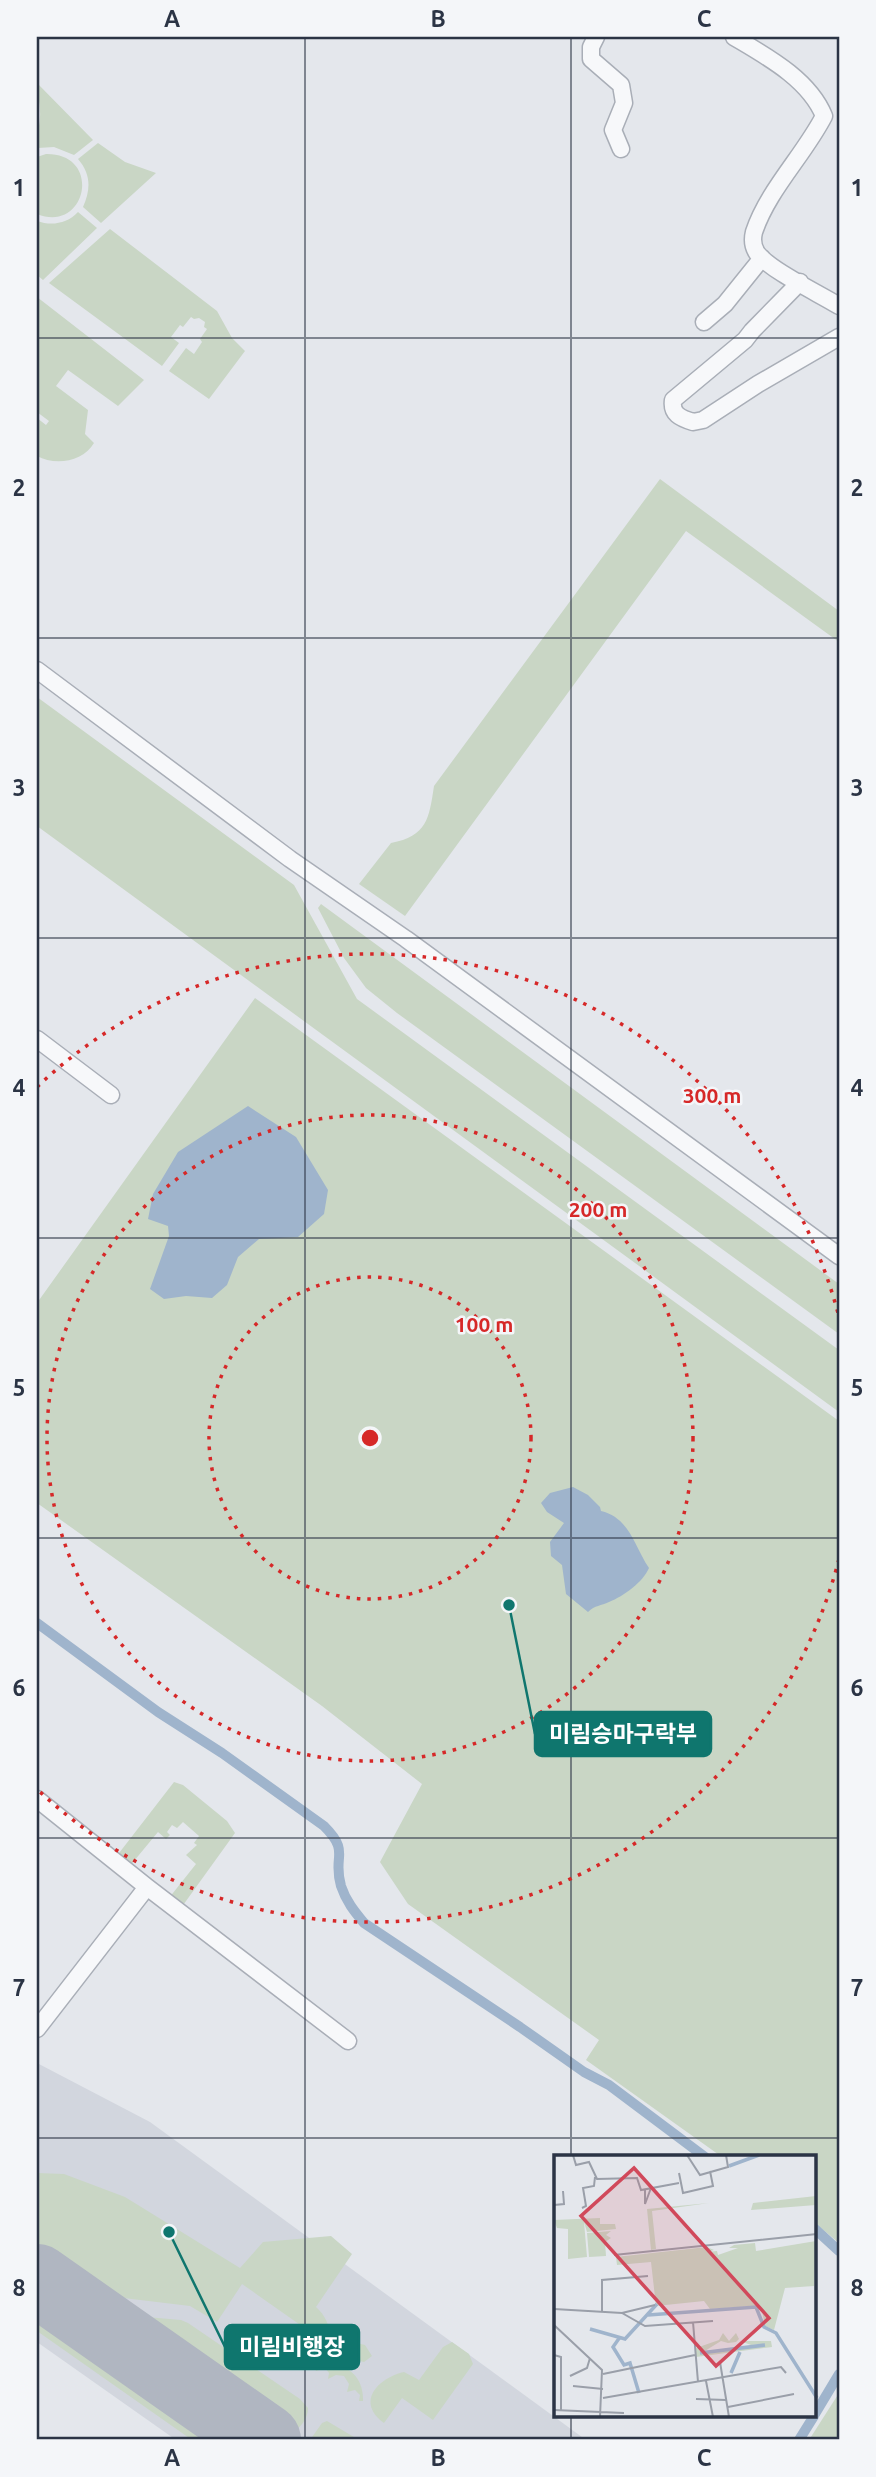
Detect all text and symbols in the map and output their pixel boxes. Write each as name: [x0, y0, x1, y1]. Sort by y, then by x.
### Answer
text: A: [164, 6, 180, 31]
text: B: [430, 6, 446, 31]
text: C: [697, 6, 712, 31]
text: 1: [13, 175, 25, 200]
text: 1: [851, 175, 863, 200]
text: 2: [13, 475, 25, 500]
text: 2: [851, 475, 863, 500]
text: 3: [13, 775, 25, 800]
text: 3: [851, 775, 863, 800]
text: 4: [13, 1075, 26, 1100]
text: 4: [851, 1075, 864, 1100]
text: 300 m: [683, 1083, 741, 1107]
text: 200 m: [569, 1197, 627, 1221]
text: 100 m: [455, 1312, 513, 1336]
text: 5: [13, 1375, 25, 1400]
text: 5: [851, 1375, 863, 1400]
centre of rings: [358, 1426, 382, 1450]
text: 6: [13, 1675, 26, 1700]
text: 6: [851, 1675, 864, 1700]
callout: 미림승마구락부: [535, 1712, 711, 1756]
text: 미림승마구락부: [549, 1721, 697, 1746]
text: 7: [13, 1975, 25, 2000]
text: 7: [851, 1975, 863, 2000]
inset map: [554, 2155, 816, 2418]
text: 8: [13, 2275, 25, 2300]
text: 8: [851, 2275, 863, 2300]
callout: 미림비행장: [225, 2325, 359, 2369]
text: 미림비행장: [239, 2334, 345, 2359]
text: A: [164, 2445, 180, 2470]
text: B: [430, 2445, 446, 2470]
text: C: [697, 2445, 712, 2470]

